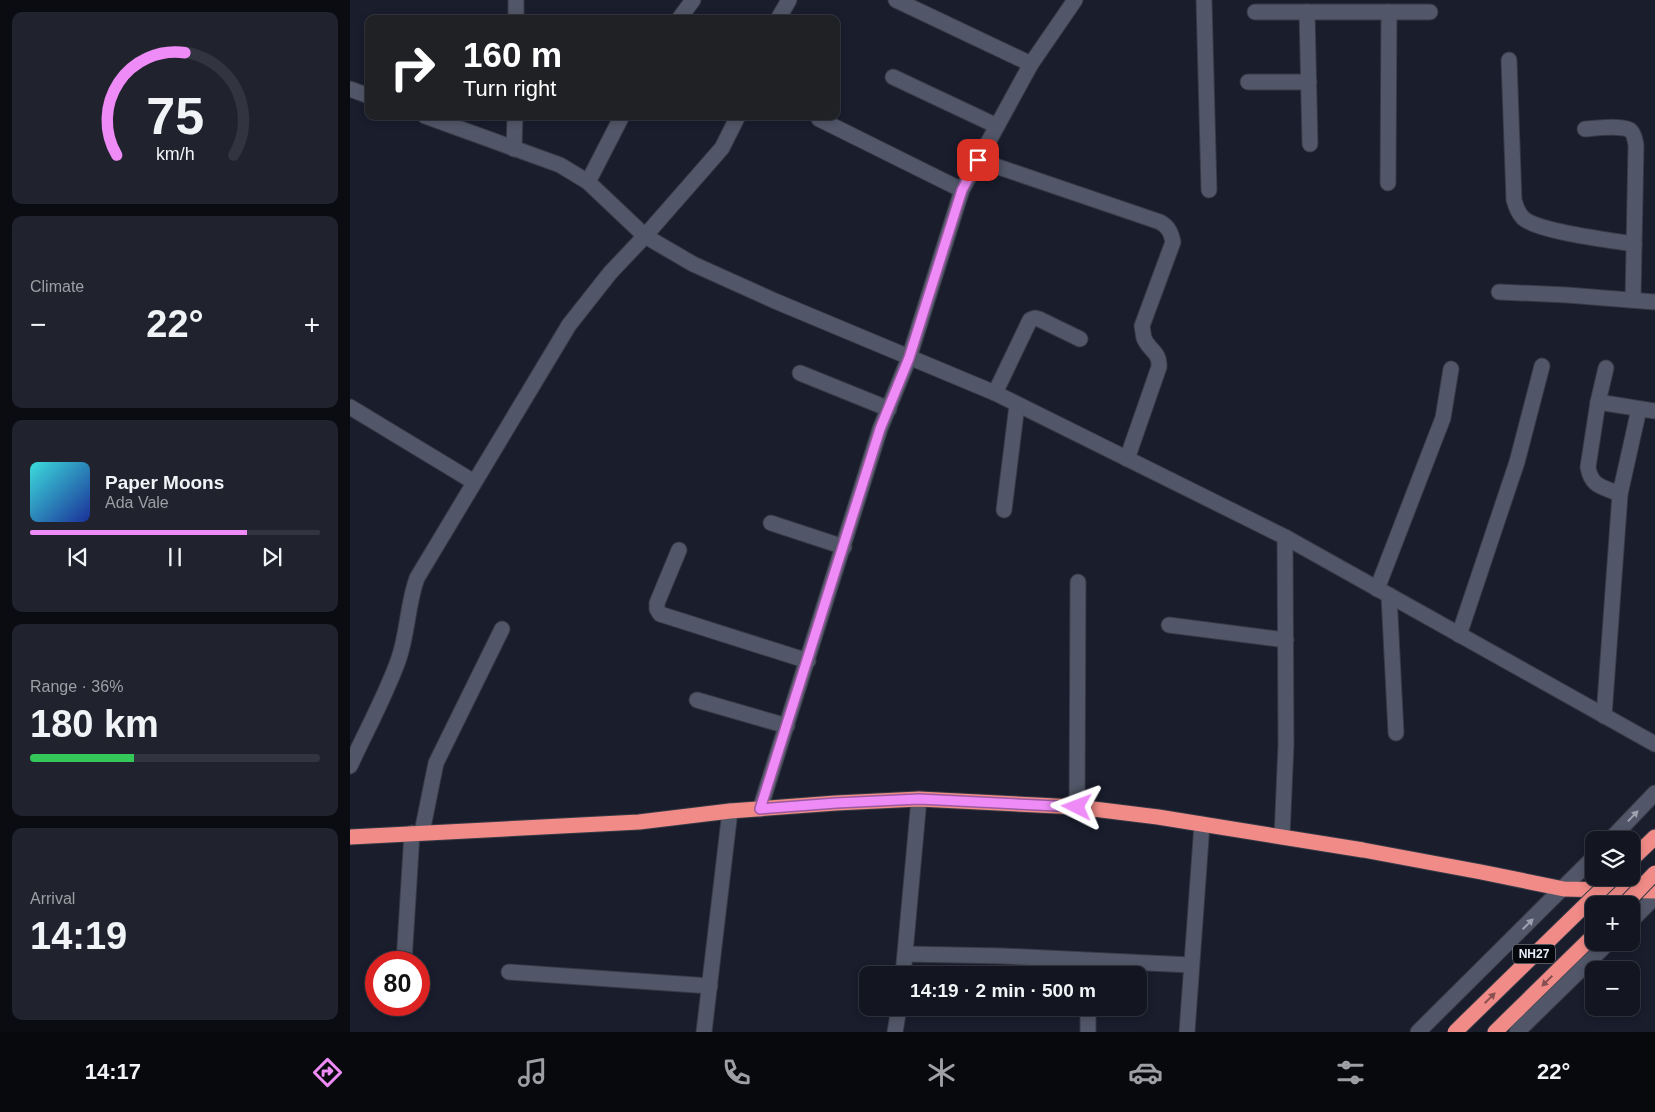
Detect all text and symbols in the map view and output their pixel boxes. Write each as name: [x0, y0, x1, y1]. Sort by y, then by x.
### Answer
icon: right: [380, 35, 445, 100]
text: 160 m: [463, 35, 562, 74]
text: Turn right: [463, 76, 556, 101]
text: 75: [146, 87, 204, 145]
pin: [957, 139, 999, 181]
text: km/h: [156, 144, 194, 164]
icon: arrive: [964, 146, 992, 174]
text: Climate: [30, 278, 84, 295]
text: 22°: [146, 303, 204, 345]
text: −: [30, 309, 46, 340]
text: +: [304, 309, 320, 340]
text: Paper Moons: [105, 472, 224, 493]
text: Ada Vale: [105, 494, 169, 511]
icon: previous: [64, 543, 92, 571]
icon: pause: [161, 543, 189, 571]
icon: next: [258, 543, 286, 571]
text: Range · 36%: [30, 678, 123, 695]
text: 180 km: [30, 703, 159, 745]
position arrow: [1050, 780, 1102, 832]
one-way arrow: [1627, 811, 1639, 823]
map controls: [1585, 831, 1640, 1016]
button: layers: [1585, 831, 1640, 886]
text: Arrival: [30, 890, 75, 907]
button: +: [1585, 896, 1640, 951]
text: 14:19: [30, 915, 127, 957]
one-way arrow: [1521, 918, 1533, 930]
road number: NH27: [1513, 944, 1555, 964]
speed limit sign: 80: [365, 951, 430, 1016]
button: −: [1585, 961, 1640, 1016]
one-way arrow: [1541, 975, 1553, 987]
text: 14:19 · 2 min · 500 m: [910, 980, 1096, 1001]
one-way arrow: [1483, 992, 1495, 1004]
icon: directions: [310, 1055, 345, 1090]
icon: music: [515, 1055, 550, 1090]
icon: phone: [719, 1055, 754, 1090]
icon: climate: [924, 1055, 959, 1090]
icon: car: [1128, 1055, 1163, 1090]
icon: filters: [1333, 1055, 1368, 1090]
text: 14:17: [85, 1059, 141, 1084]
text: 22°: [1537, 1059, 1570, 1084]

